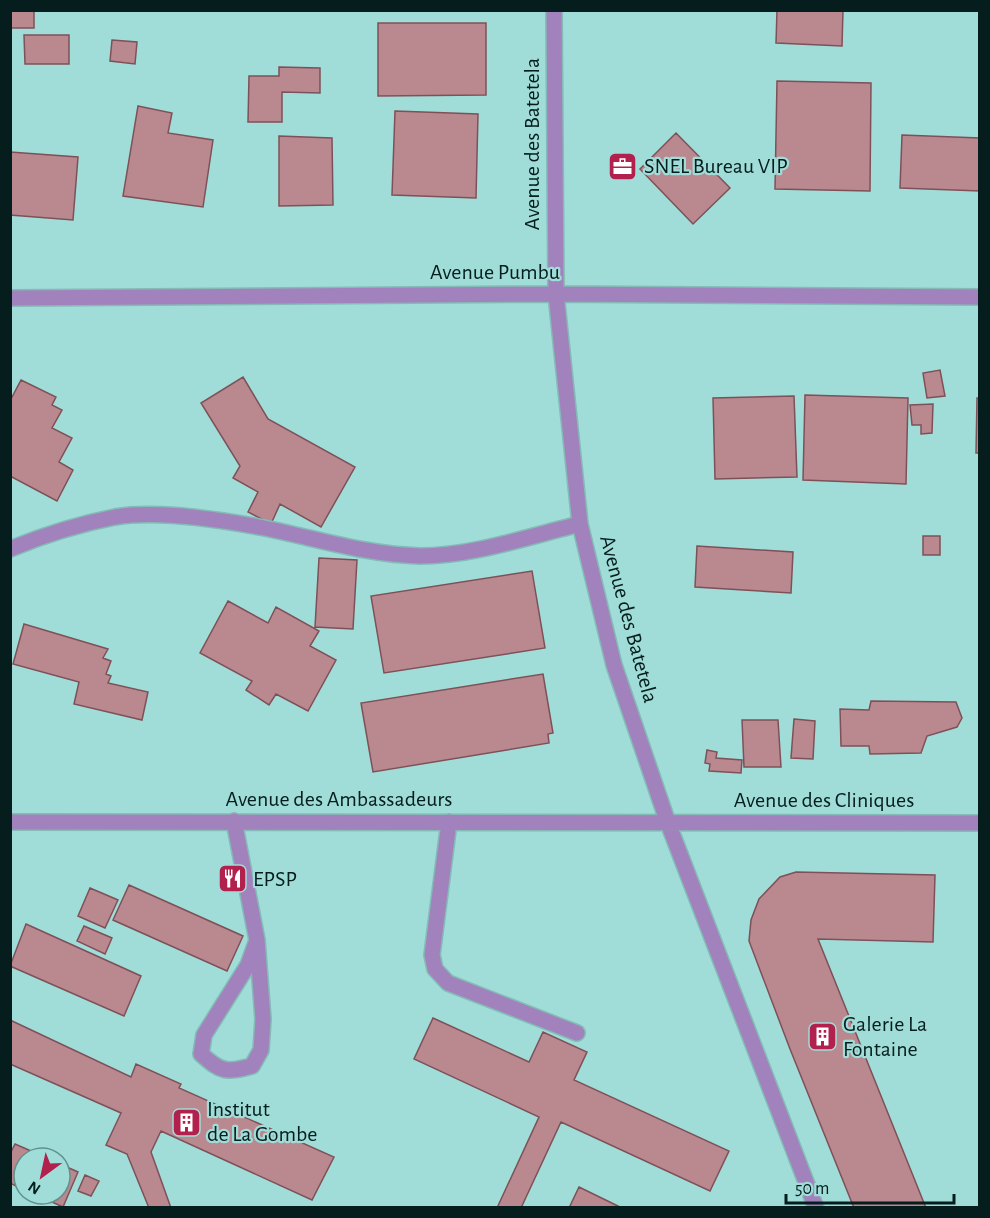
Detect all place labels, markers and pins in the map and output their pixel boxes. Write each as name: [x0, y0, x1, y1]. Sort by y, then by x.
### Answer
office icon: SNEL Bureau VIP: [607, 150, 639, 182]
place label: SNEL Bureau VIP: [644, 155, 788, 177]
restaurant icon: EPSP: [216, 863, 248, 895]
place label: EPSP: [253, 868, 297, 890]
place label: Galerie La Fontaine: [843, 1013, 927, 1060]
building icon: Galerie La Fontaine: [806, 1021, 838, 1053]
place label: Institut de La Gombe: [207, 1098, 318, 1145]
building icon: Institut de La Gombe: [170, 1106, 202, 1138]

